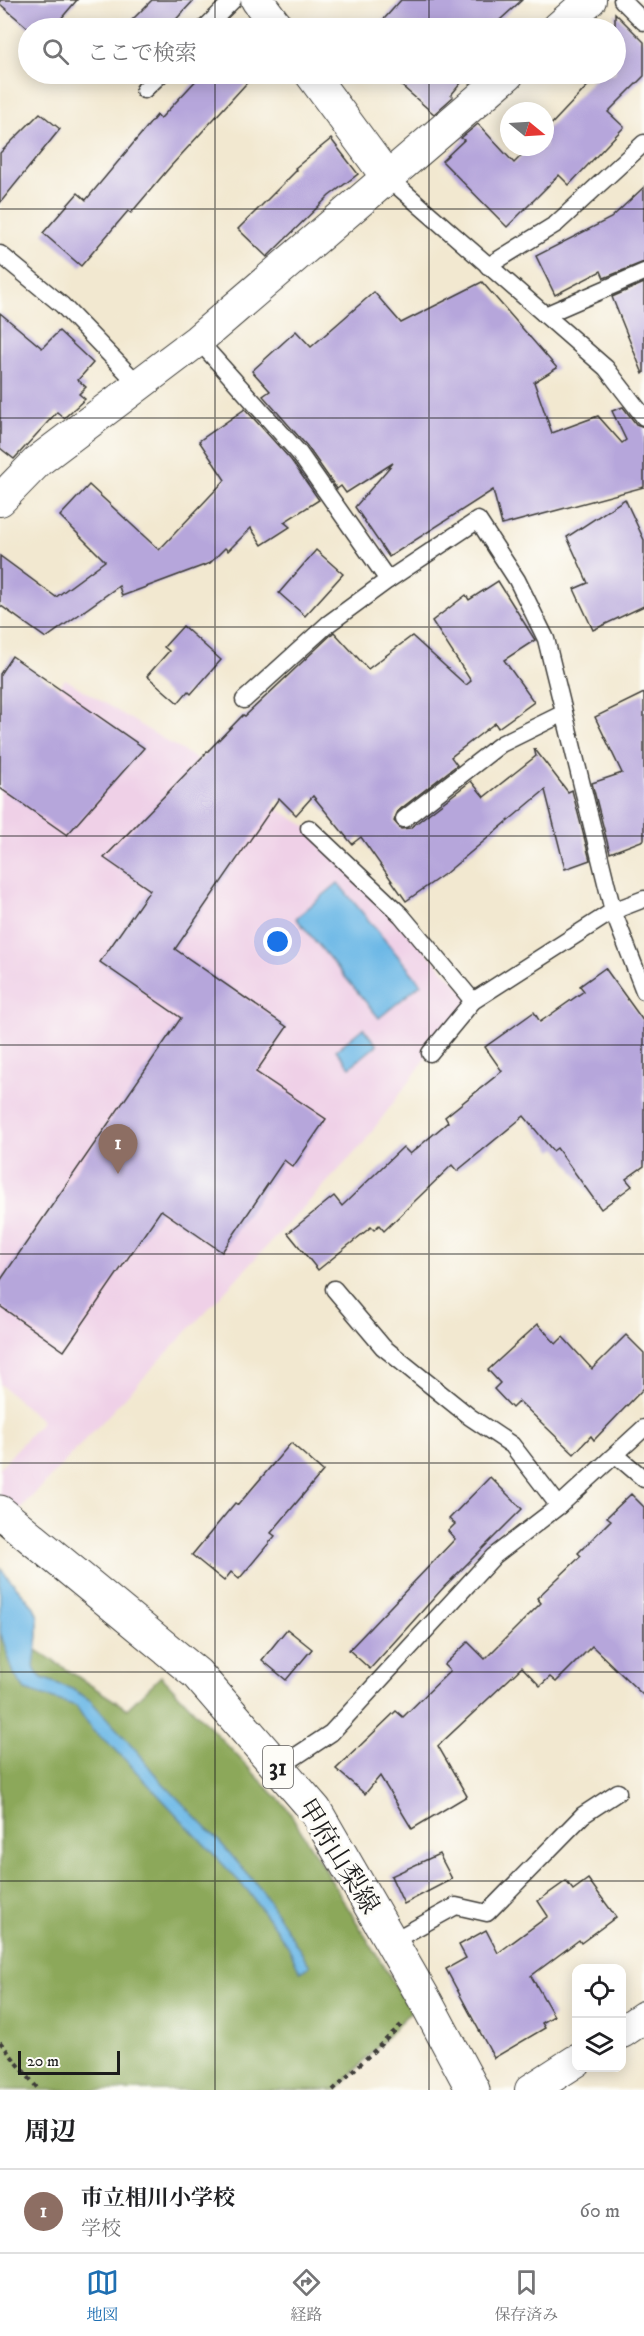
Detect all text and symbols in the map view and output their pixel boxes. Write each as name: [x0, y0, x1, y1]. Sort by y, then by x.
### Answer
search box: [18, 18, 626, 84]
icon: search: [39, 35, 72, 68]
text: ここで検索: [87, 40, 197, 67]
north arrow: [500, 102, 554, 156]
your location: [263, 927, 292, 956]
pin: 1: [98, 1124, 138, 1174]
road number: 31: [263, 1746, 293, 1788]
street label: 甲府山梨線: [289, 1793, 386, 1921]
map controls: [572, 1964, 626, 2072]
button: locate: [572, 1964, 626, 2018]
button: layers: [572, 2018, 626, 2072]
scale bar: [18, 2048, 120, 2076]
text: 20 m: [27, 2051, 59, 2071]
text: 周辺: [24, 2116, 76, 2149]
text: 市立相川小学校: [81, 2185, 235, 2212]
text: 1: [40, 2199, 47, 2224]
text: 60 m: [580, 2199, 620, 2224]
text: 学校: [81, 2217, 121, 2242]
tab: 地図: [86, 2266, 119, 2325]
tab: 経路: [290, 2266, 323, 2325]
tab: 保存済み: [494, 2266, 558, 2325]

